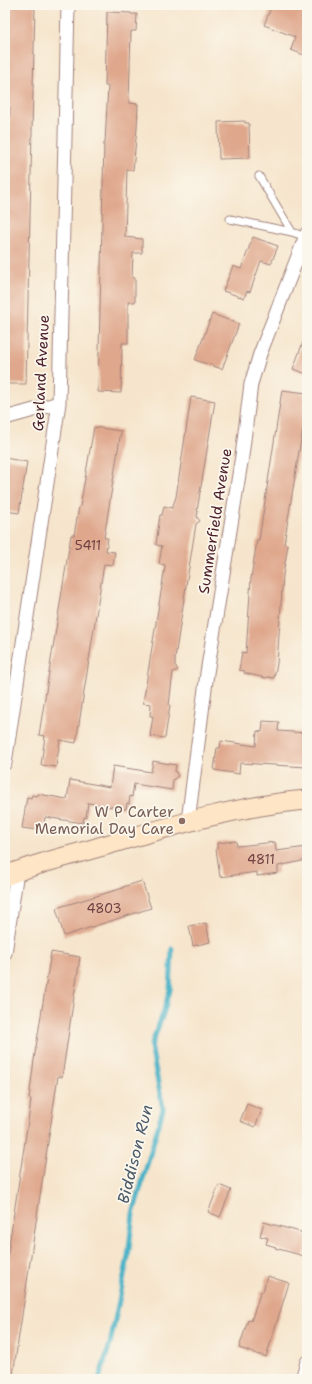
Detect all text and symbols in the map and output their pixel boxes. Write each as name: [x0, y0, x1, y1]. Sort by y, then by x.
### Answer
street label: Gerland Avenue: [28, 314, 54, 432]
street label: Summerfield Avenue: [194, 447, 236, 595]
house number: 5411: [75, 537, 101, 554]
place label: W P Carter Memorial Day Care: [35, 802, 174, 839]
marker: W P Carter Memorial Day Care: [177, 816, 187, 826]
house number: 4811: [247, 851, 275, 868]
house number: 4803: [86, 900, 122, 917]
water label: Biddison Run: [113, 1102, 157, 1206]

